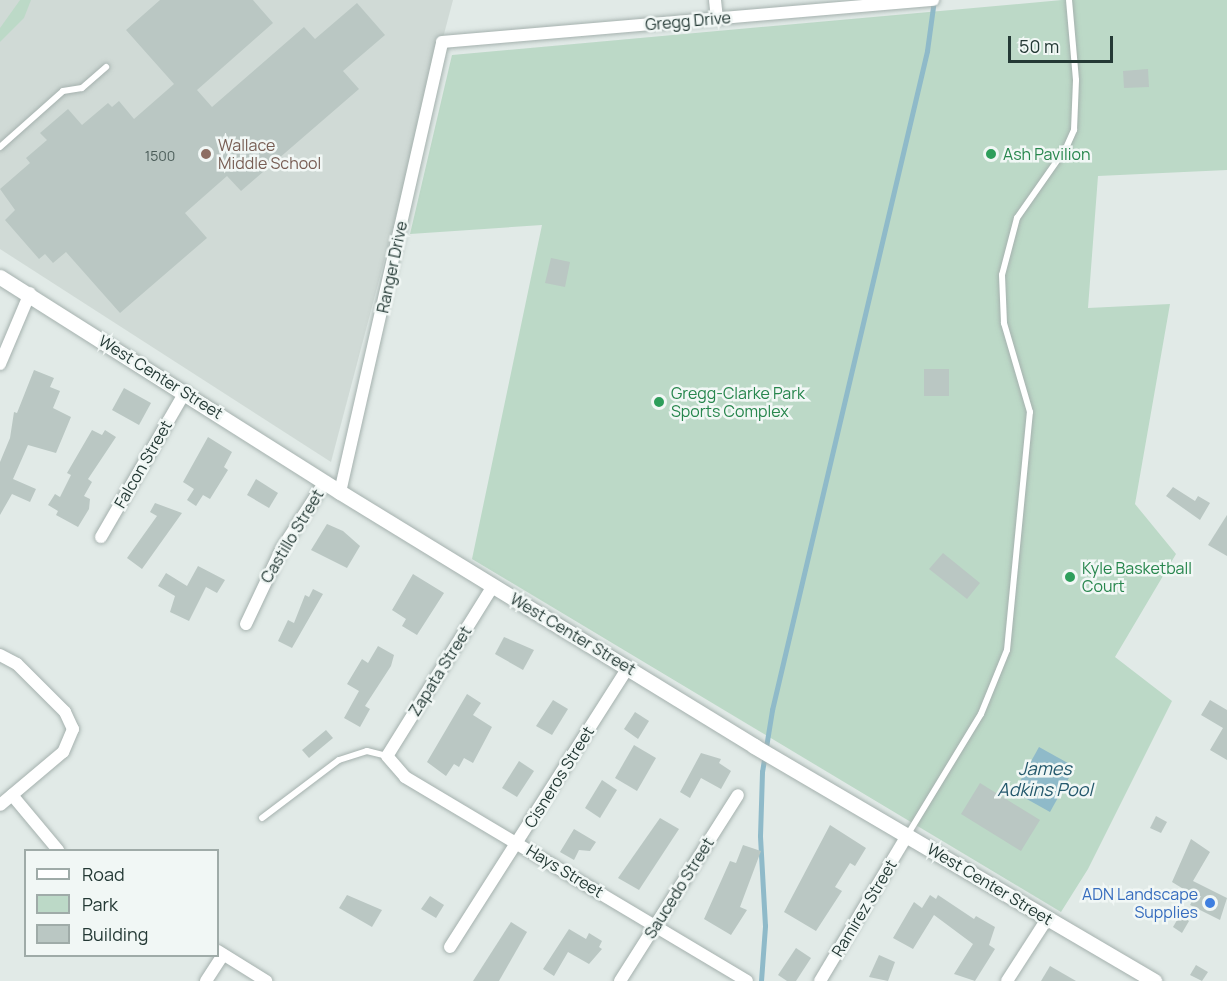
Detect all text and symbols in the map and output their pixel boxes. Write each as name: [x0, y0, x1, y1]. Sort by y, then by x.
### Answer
street label: Gregg Drive: [644, 8, 732, 34]
scale bar: [1011, 24, 1116, 62]
text: 50 m: [1019, 34, 1059, 58]
place label: Wallace Middle School: [218, 135, 321, 173]
place label: Ash Pavilion: [1003, 144, 1090, 164]
marker: Wallace Middle School: [199, 147, 213, 161]
marker: Ash Pavilion: [984, 147, 998, 161]
house number: 1500: [145, 148, 175, 164]
street label: Ranger Drive: [373, 219, 411, 315]
street label: West Center Street: [95, 331, 227, 423]
place label: Gregg-Clarke Park Sports Complex: [671, 383, 805, 421]
marker: Gregg-Clarke Park Sports Complex: [652, 395, 666, 409]
street label: Falcon Street: [110, 417, 176, 511]
street label: Castillo Street: [256, 486, 328, 586]
place label: Kyle Basketball Court: [1082, 558, 1192, 596]
marker: Kyle Basketball Court: [1063, 570, 1077, 584]
street label: West Center Street: [507, 589, 639, 679]
street label: Zapata Street: [405, 622, 475, 720]
street label: Cisneros Street: [520, 723, 598, 831]
water label: James Adkins Pool: [997, 758, 1093, 800]
street label: Saucedo Street: [640, 834, 718, 942]
street label: West Center Street: [924, 839, 1056, 929]
street label: Hays Street: [523, 841, 607, 901]
legend: [24, 849, 219, 957]
street label: Ramirez Street: [827, 856, 901, 960]
text: Road: [82, 862, 125, 886]
place label: ADN Landscape Supplies: [1082, 884, 1198, 922]
text: Park: [82, 892, 118, 916]
marker: ADN Landscape Supplies: [1203, 896, 1217, 910]
text: Building: [82, 922, 148, 946]

